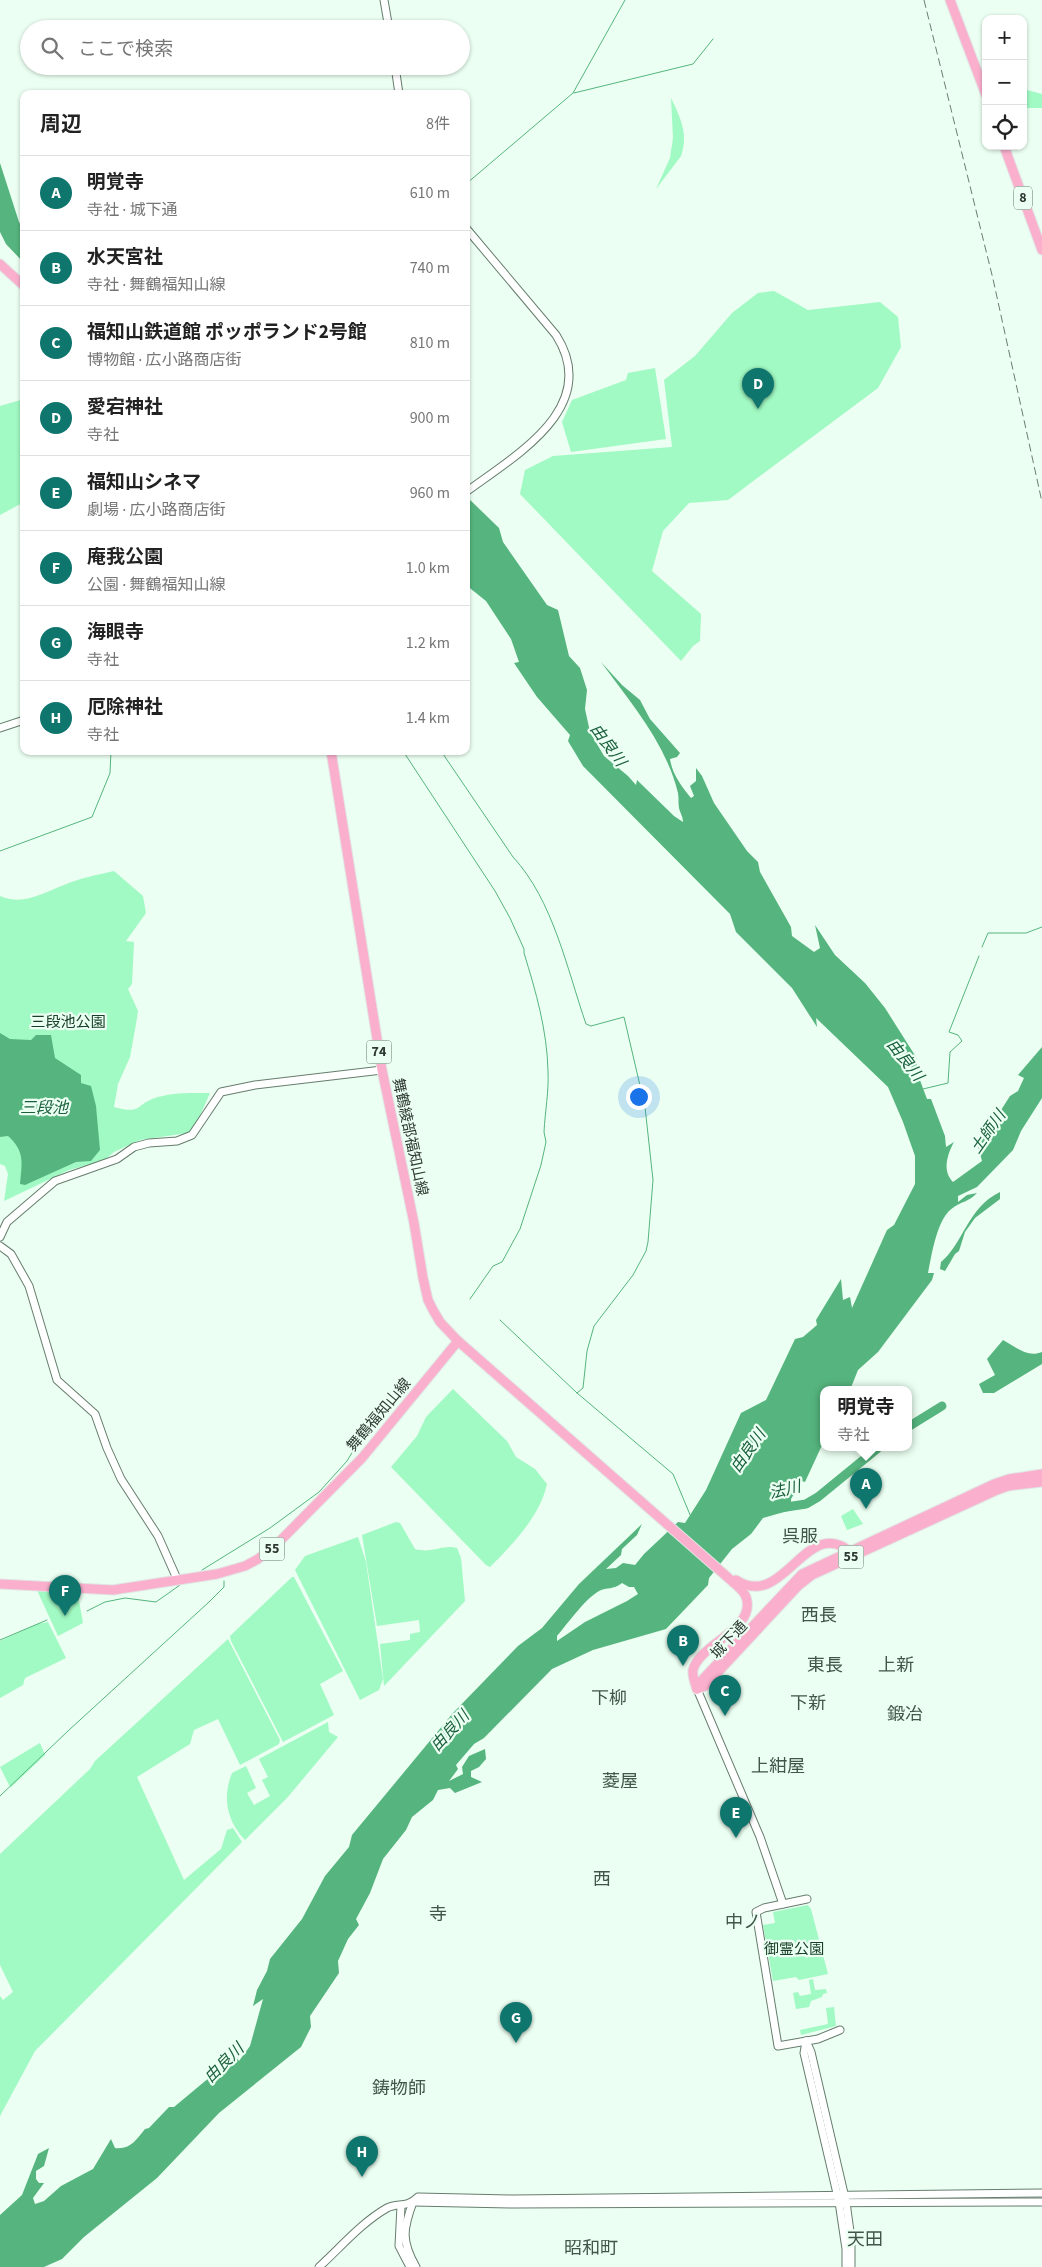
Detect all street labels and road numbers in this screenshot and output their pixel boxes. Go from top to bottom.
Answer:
road number: 8 [1014,187,1032,210]
road number: 74 [366,1040,392,1064]
street label: 舞鶴綾部福知山線 [387,1076,433,1198]
street label: 舞鶴福知山線 [342,1374,416,1456]
road number: 55 [260,1538,284,1560]
road number: 55 [838,1545,864,1568]
street label: 城下通 [706,1616,752,1664]

